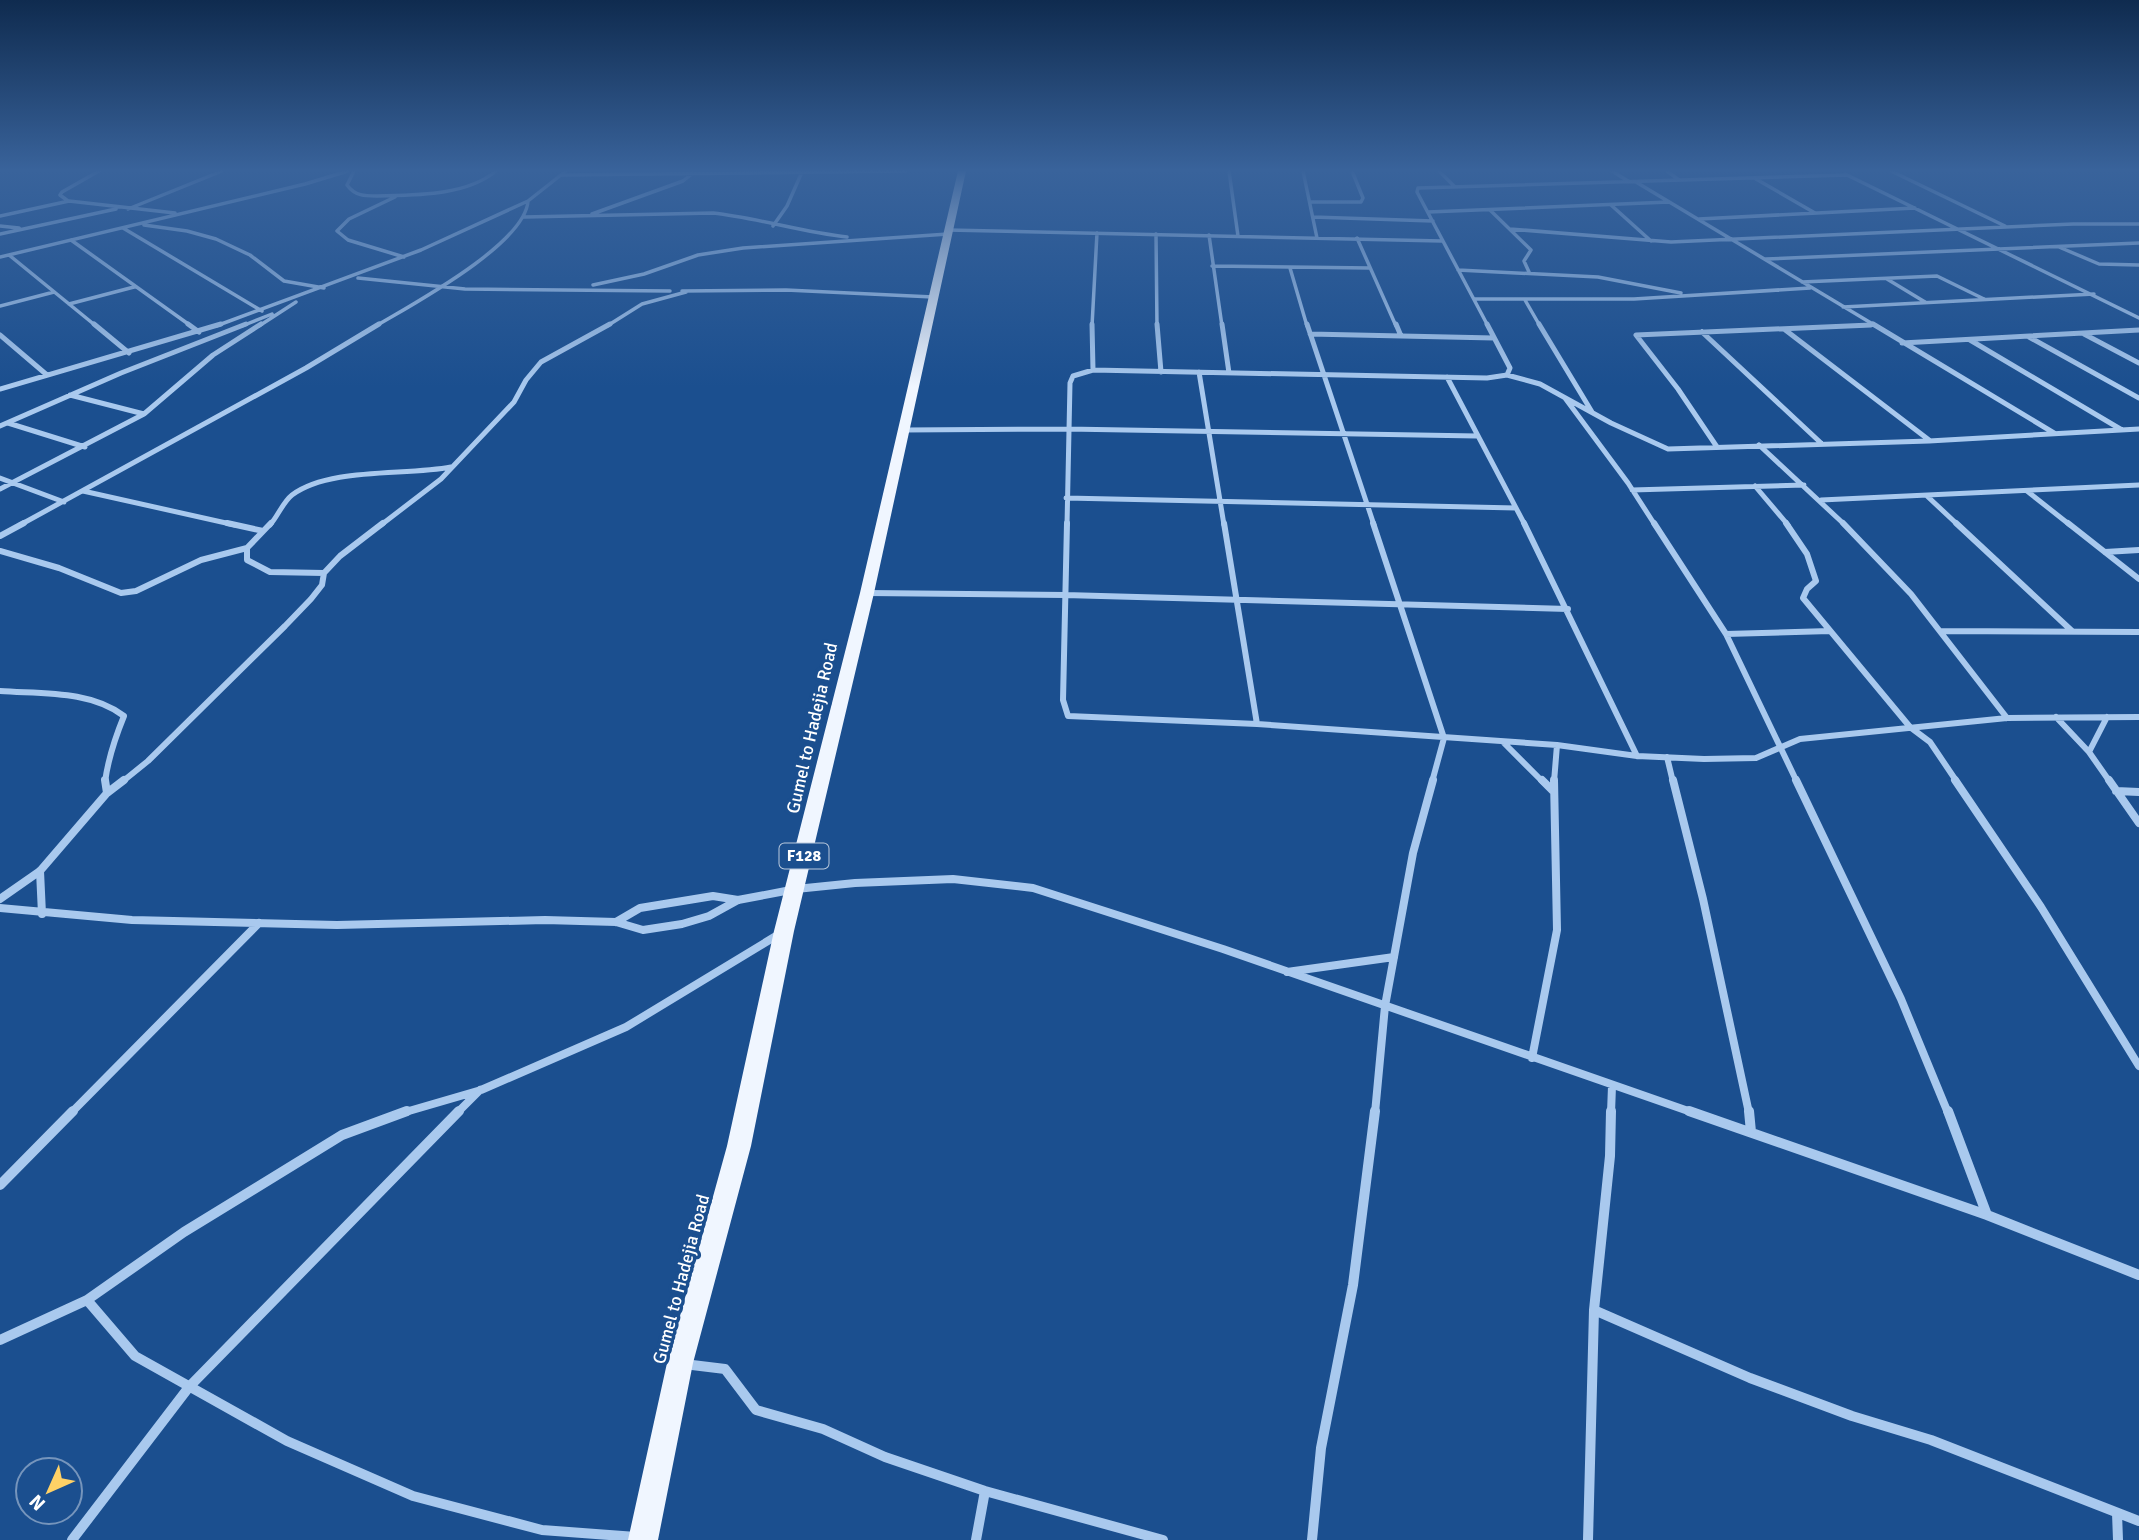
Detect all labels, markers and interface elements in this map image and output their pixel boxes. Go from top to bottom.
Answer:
street label: Gumel to Hadejia Road [782,640,842,816]
road number: F128 [780,844,828,869]
street label: Gumel to Hadejia Road [648,1192,714,1366]
north arrow [14,1456,84,1526]
text: N [25,1489,51,1515]

